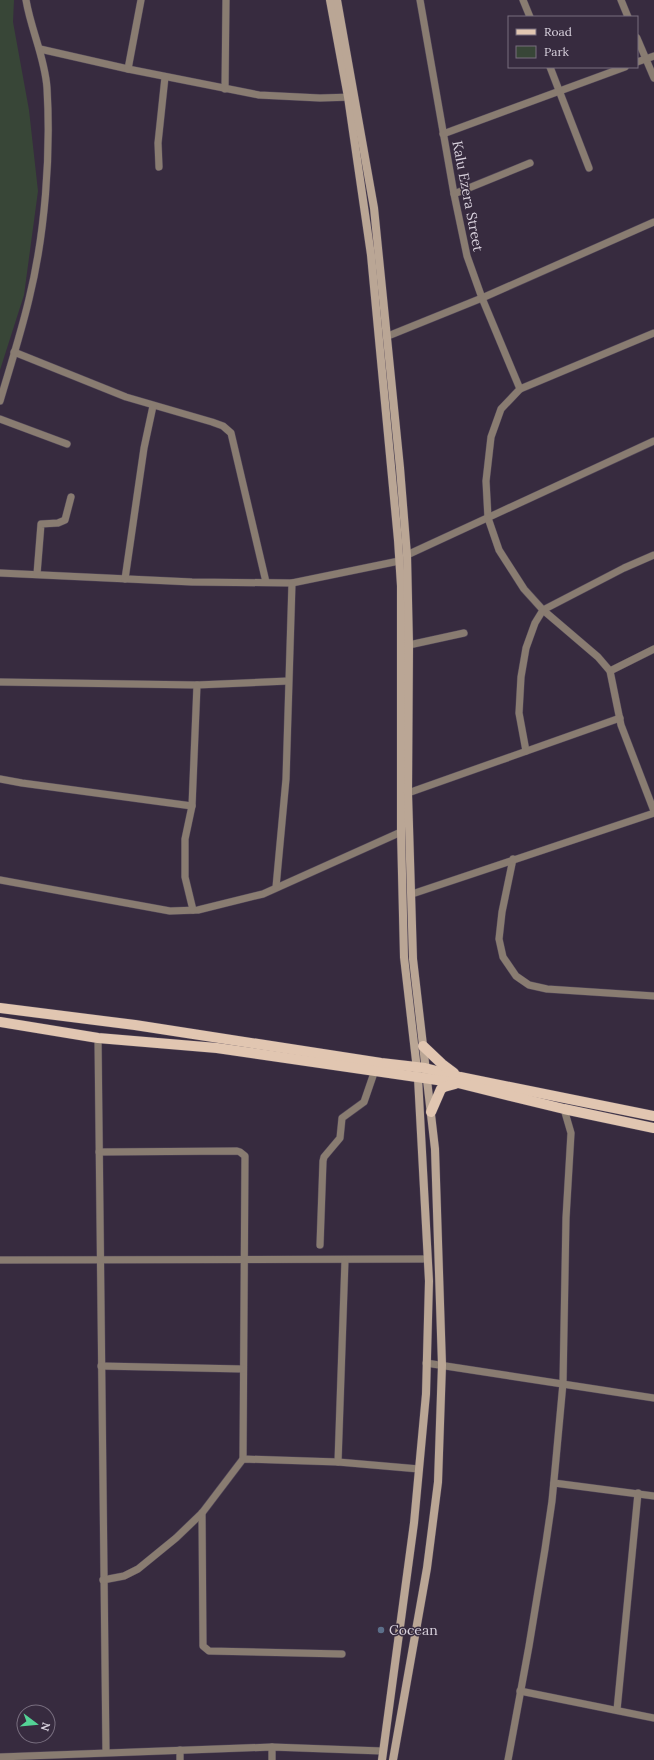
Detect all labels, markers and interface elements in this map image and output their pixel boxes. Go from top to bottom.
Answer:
legend [508,16,638,68]
text: Road [544,24,572,39]
text: Park [544,44,570,59]
street label: Kalu Ezera Street [448,139,488,254]
place label: Cocean [389,1621,438,1639]
marker: Cocean [376,1625,386,1635]
north arrow [16,1704,56,1744]
text: N [38,1721,54,1733]

